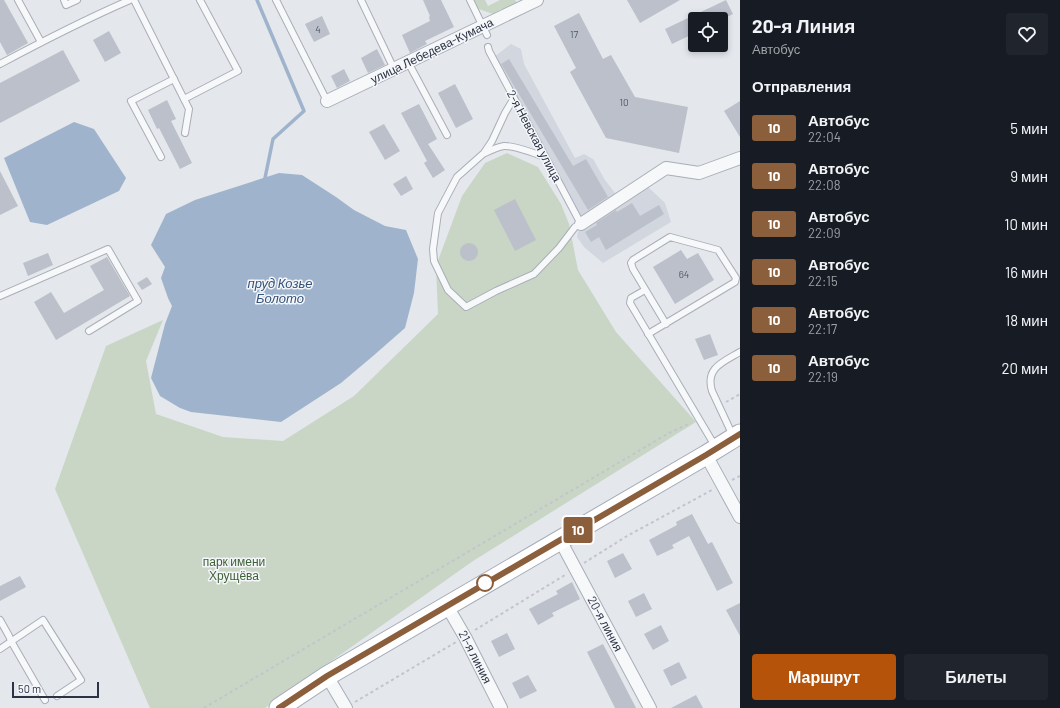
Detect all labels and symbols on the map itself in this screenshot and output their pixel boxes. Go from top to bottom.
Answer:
street label: улица Лебедева-Кумача [368,14,496,87]
house number: 4 [315,23,321,35]
house number: 17 [570,28,578,40]
street label: 2-я Невская улица [504,87,565,184]
house number: 10 [619,96,629,108]
house number: 64 [679,268,689,280]
water label: пруд Козье Болото [247,275,313,306]
line badge: 10 [560,517,596,543]
park label: парк имени Хрущёва [203,554,265,583]
unlabelled marker [476,574,494,592]
street label: 20-я линия [586,594,626,653]
street label: 21-я линия [457,628,495,685]
scale bar [12,680,99,699]

